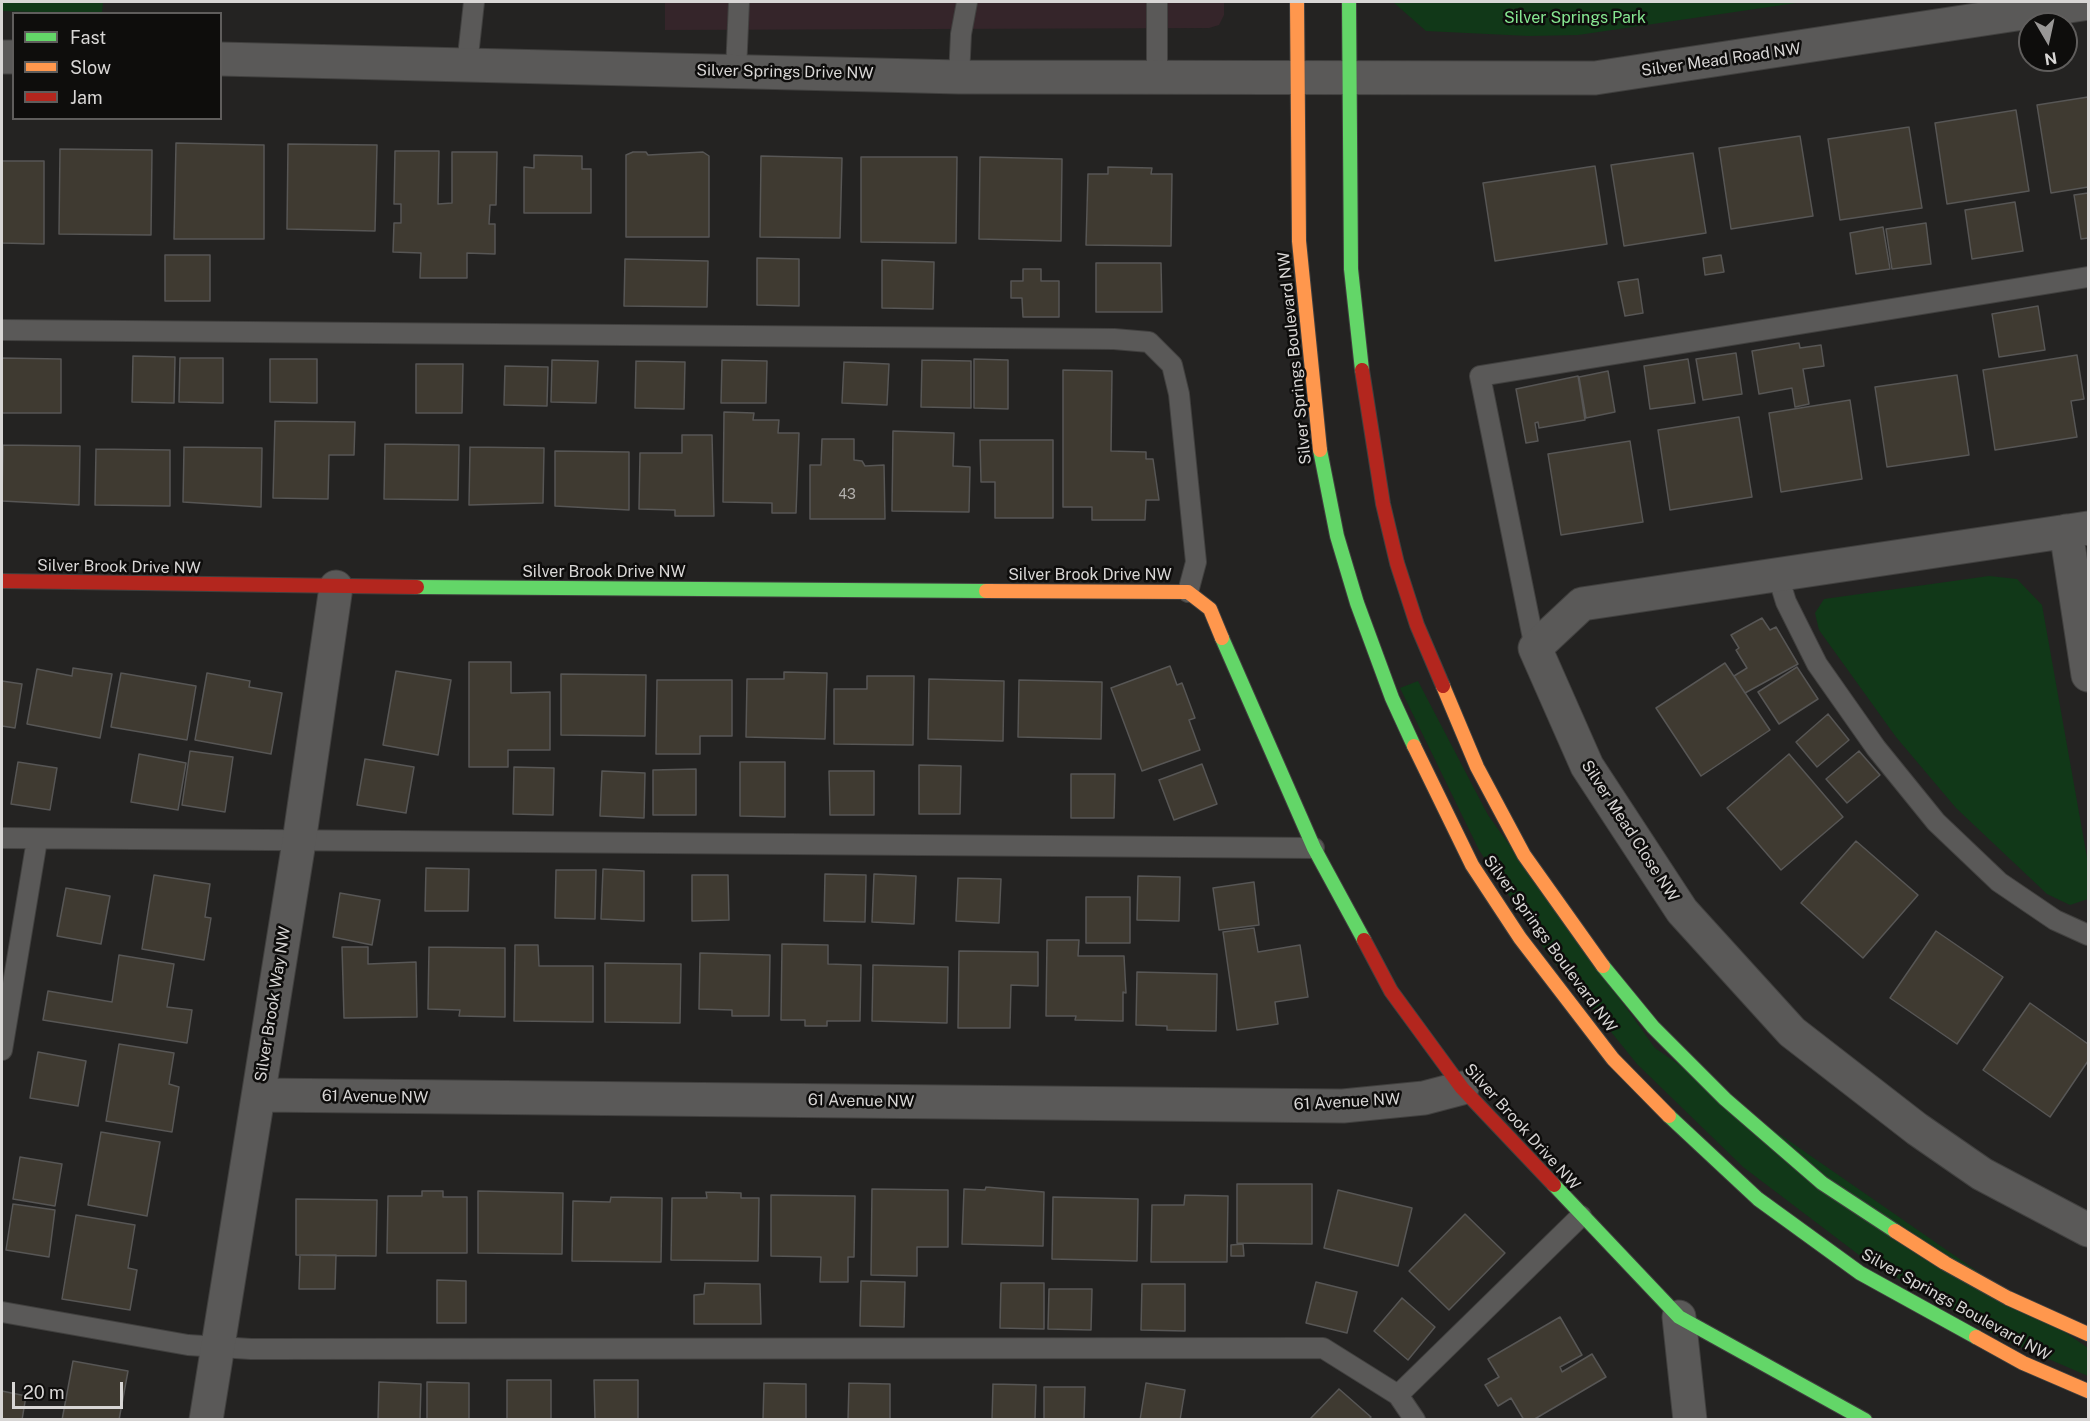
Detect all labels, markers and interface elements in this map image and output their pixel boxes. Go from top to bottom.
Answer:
park label: Silver Springs Park [1504,8,1646,28]
legend [12,12,222,120]
north arrow [2018,12,2078,72]
text: Fast [70,27,106,48]
street label: Silver Mead Road NW [1640,39,1802,81]
text: N [2043,48,2058,69]
text: Slow [70,57,111,78]
street label: Silver Springs Drive NW [696,61,874,83]
text: Jam [70,87,103,108]
street label: Silver Springs Boulevard NW [1274,251,1316,465]
house number: 43 [838,487,856,503]
street label: Silver Brook Drive NW [37,556,201,578]
street label: Silver Brook Drive NW [522,562,686,582]
street label: Silver Brook Drive NW [1008,565,1172,585]
street label: Silver Mead Close NW [1577,757,1683,905]
street label: Silver Springs Boulevard NW [1479,852,1621,1036]
street label: Silver Brook Way NW [251,925,295,1083]
street label: Silver Brook Drive NW [1460,1060,1584,1194]
street label: 61 Avenue NW [322,1086,428,1108]
street label: 61 Avenue NW [808,1090,914,1112]
street label: 61 Avenue NW [1293,1090,1401,1114]
street label: Silver Springs Boulevard NW [1858,1245,2054,1365]
scale bar [15,1370,126,1408]
text: 20 m [23,1382,65,1403]

